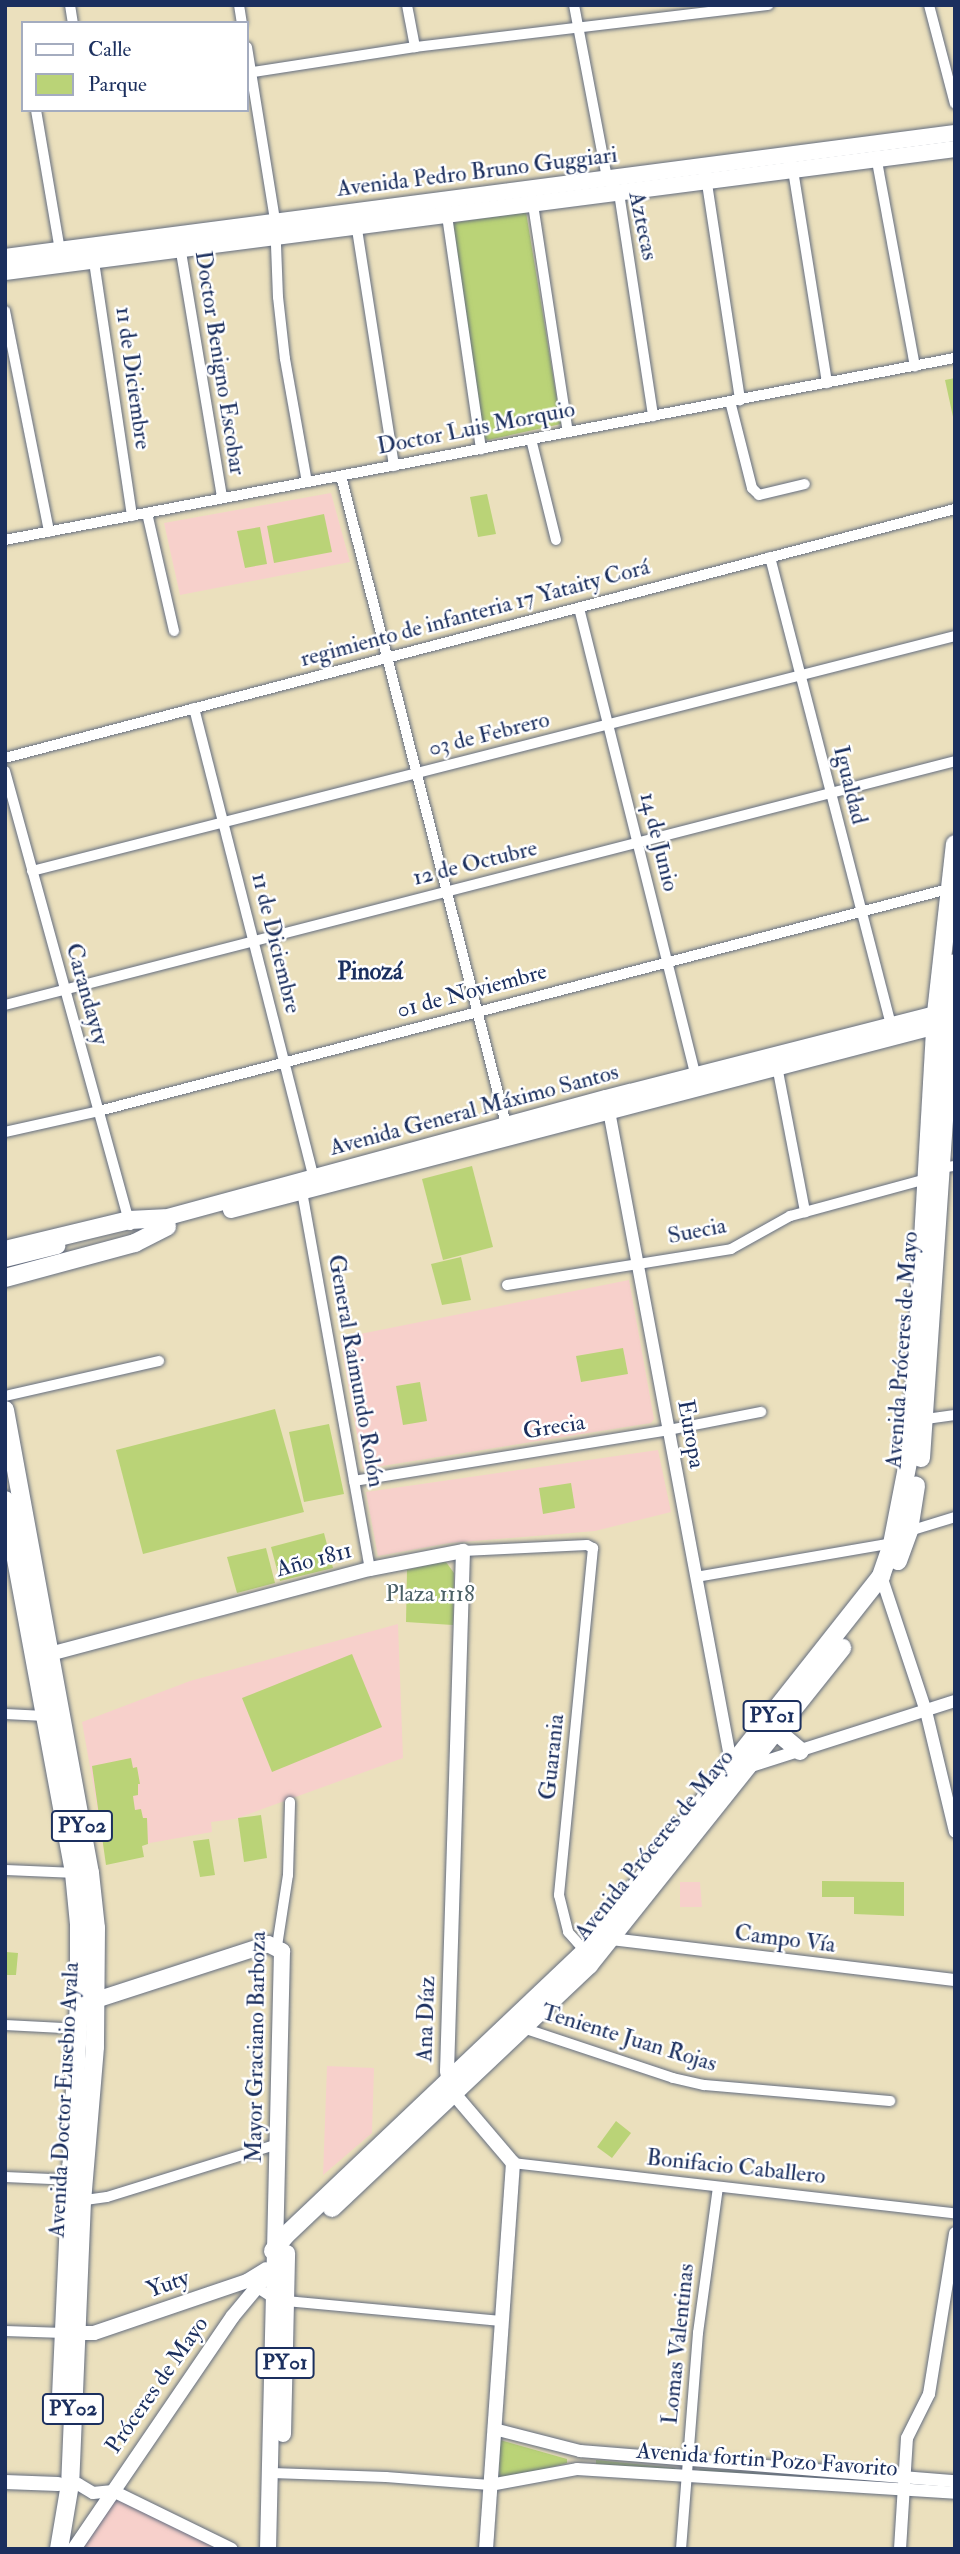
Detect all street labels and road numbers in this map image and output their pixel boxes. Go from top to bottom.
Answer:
street label: Avenida Pedro Bruno Guggiari [335,141,619,203]
street label: Aztecas [622,189,664,263]
street label: Doctor Benigno Escobar [189,249,251,477]
street label: 11 de Diciembre [109,305,157,451]
street label: Doctor Luis Morquio [375,395,577,461]
street label: regimiento de infanteria 17 Yataity Corá [297,553,653,673]
street label: 03 de Febrero [426,706,552,762]
street label: Igualdad [827,743,873,827]
street label: 14 de Junio [633,790,685,894]
street label: 12 de Octubre [410,834,540,892]
street label: 11 de Diciembre [245,870,307,1016]
street label: Carandayty [59,940,115,1048]
street label: 01 de Noviembre [394,958,550,1024]
street label: Avenida General Máximo Santos [327,1058,621,1162]
street label: Suecia [665,1212,729,1250]
street label: Avenida Próceres de Mayo [880,1231,924,1469]
street label: General Raimundo Rolón [322,1253,390,1489]
street label: Europa [671,1398,711,1470]
street label: Grecia [521,1408,587,1446]
street label: Año 1811 [273,1537,355,1583]
road number: PY01 [742,1698,802,1734]
street label: Guarania [534,1713,570,1801]
street label: Avenida Próceres de Mayo [569,1744,739,1946]
road number: PY02 [50,1808,114,1843]
street label: Campo Vía [733,1919,837,1959]
street label: Mayor Graciano Barboza [240,1931,272,2163]
street label: Avenida Doctor Eusebio Ayala [43,1962,85,2238]
street label: Ana Díaz [411,1975,441,2063]
street label: Teniente Juan Rojas [538,1998,720,2078]
street label: Bonifacio Caballero [645,2144,827,2190]
street label: Lomas Valentinas [656,2262,700,2426]
street label: Yuty [143,2264,193,2304]
street label: Próceres de Mayo [100,2311,214,2459]
road number: PY01 [255,2346,315,2380]
road number: PY02 [42,2392,104,2426]
street label: Avenida fortin Pozo Favorito [635,2437,899,2483]

